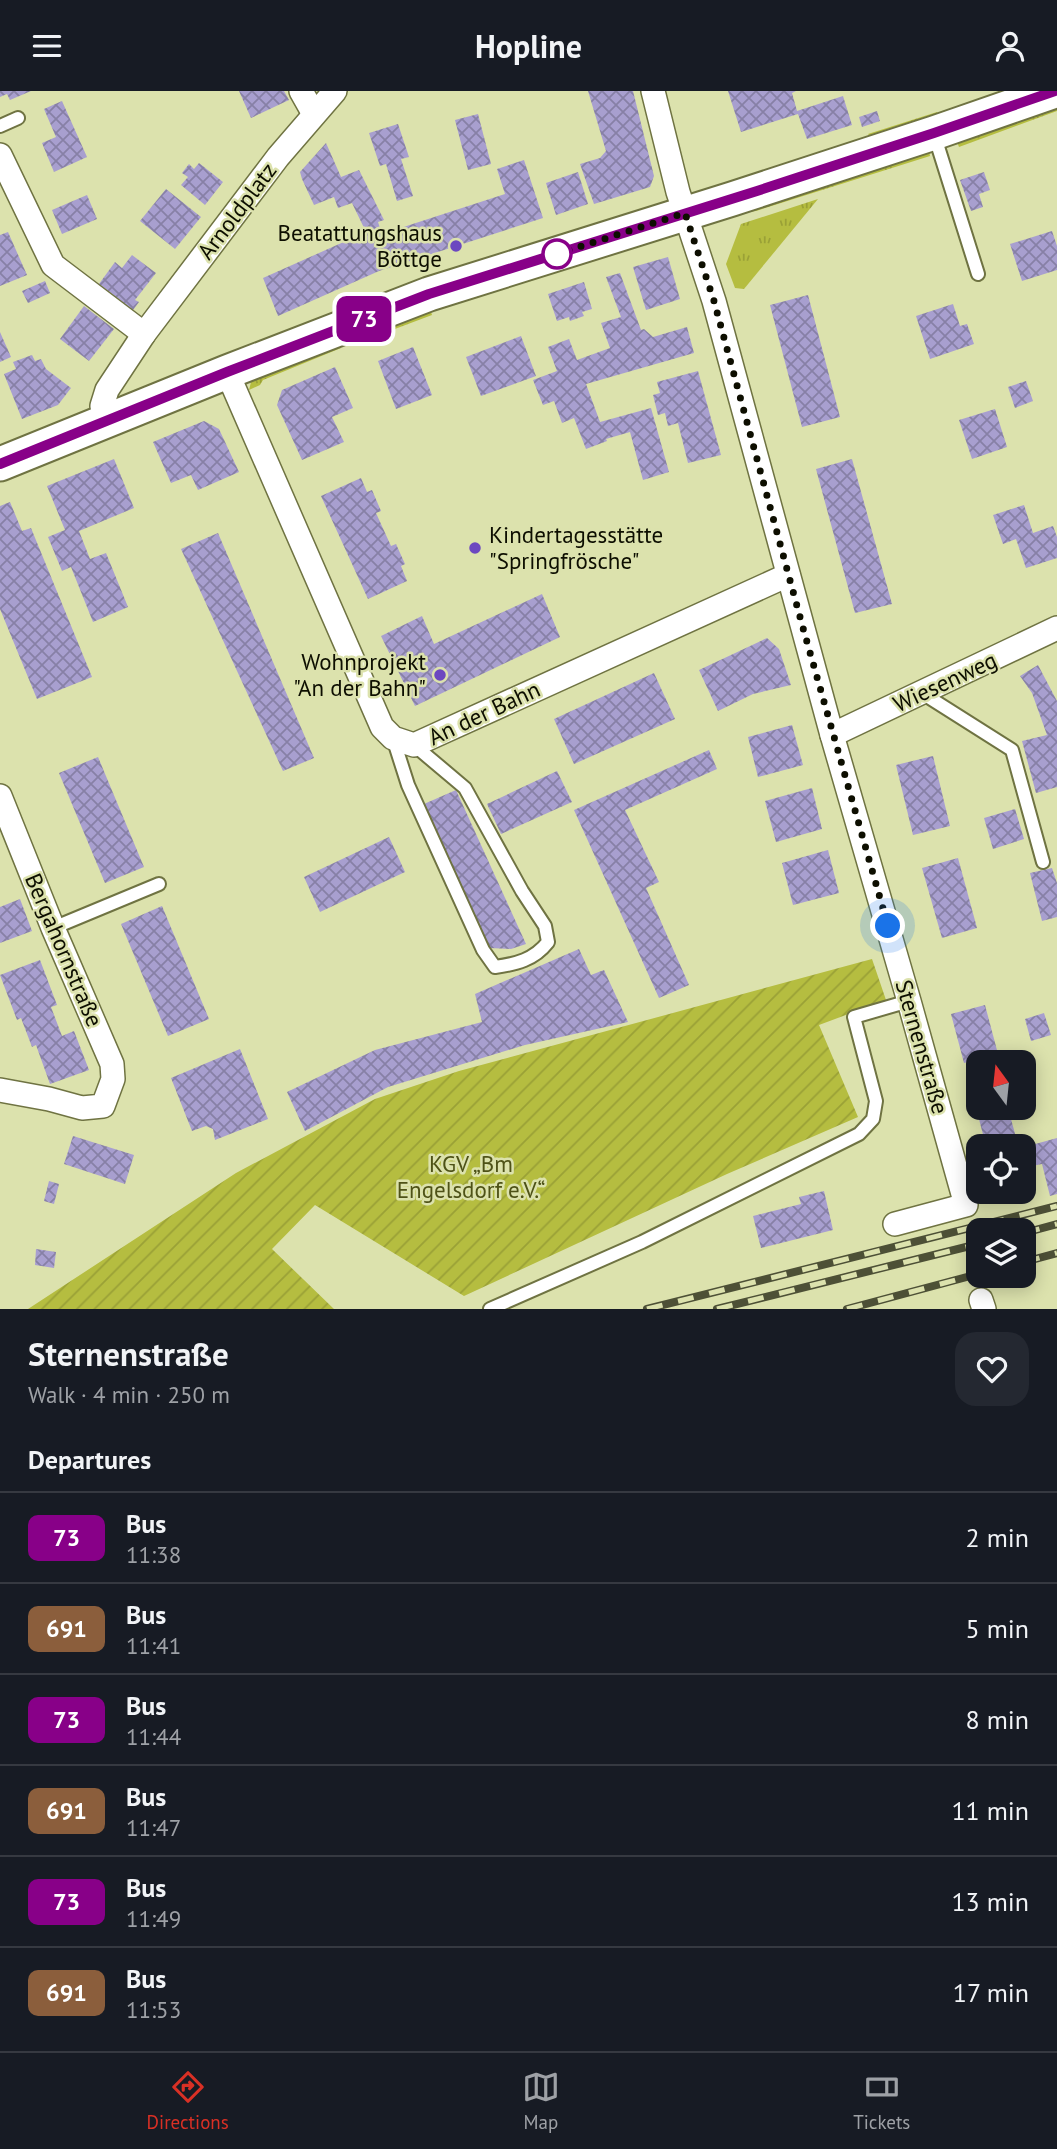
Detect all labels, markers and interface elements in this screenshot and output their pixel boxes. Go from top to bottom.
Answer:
text: Hopline [475,25,582,67]
icon: menu [28,27,66,65]
icon: person [991,27,1029,65]
street label: Arnoldplatz [191,156,282,265]
place label: Beatattungshaus Böttge [278,218,442,273]
marker: Beatattungshaus Böttge [448,238,464,254]
unlabelled marker [542,239,572,269]
line badge: 73 [332,296,396,342]
text: 73 [350,303,378,334]
place label: Kindertagesstätte "Springfrösche" [489,520,663,575]
marker: Kindertagesstätte "Springfrösche" [467,540,483,556]
street label: Wiesenweg [888,645,1001,718]
place label: Wohnprojekt "An der Bahn" [293,647,426,702]
marker: Wohnprojekt "An der Bahn" [432,667,448,683]
street label: An der Bahn [423,674,544,751]
street label: Bergahornstraße [19,869,110,1031]
your location [870,908,905,943]
street label: Sternenstraße [890,976,955,1117]
north arrow [966,1050,1036,1120]
map controls [966,1050,1036,1288]
button: locate [966,1134,1036,1204]
park label: KGV „Bm Engelsdorf e.V.“ [397,1149,545,1204]
button: layers [966,1218,1036,1288]
text: Sternenstraße [28,1332,229,1375]
button: heart [955,1332,1029,1406]
text: Walk · 4 min · 250 m [28,1380,230,1409]
text: Departures [28,1443,151,1476]
text: Bus [126,1507,166,1540]
text: 2 min [966,1521,1029,1554]
text: 73 [53,1522,80,1553]
text: 11:38 [126,1540,181,1569]
text: Bus [126,1598,166,1631]
text: 5 min [966,1612,1029,1645]
text: 691 [46,1613,87,1644]
text: 11:41 [126,1631,181,1660]
text: Bus [126,1689,166,1722]
text: 8 min [966,1703,1029,1736]
text: 73 [53,1704,80,1735]
text: 11:44 [126,1722,181,1751]
text: Bus [126,1780,166,1813]
text: 11 min [951,1794,1029,1827]
text: 691 [46,1795,87,1826]
text: 11:47 [126,1813,181,1842]
text: Bus [126,1871,166,1904]
text: 13 min [951,1885,1029,1918]
text: 73 [53,1886,80,1917]
text: 11:49 [126,1904,181,1933]
text: Bus [126,1962,166,1995]
text: 17 min [953,1976,1029,2009]
text: 691 [46,1977,87,2008]
text: 11:53 [126,1995,181,2024]
tab: Directions [147,2068,229,2134]
tab: Map [522,2068,560,2134]
tab: Tickets [853,2068,910,2134]

